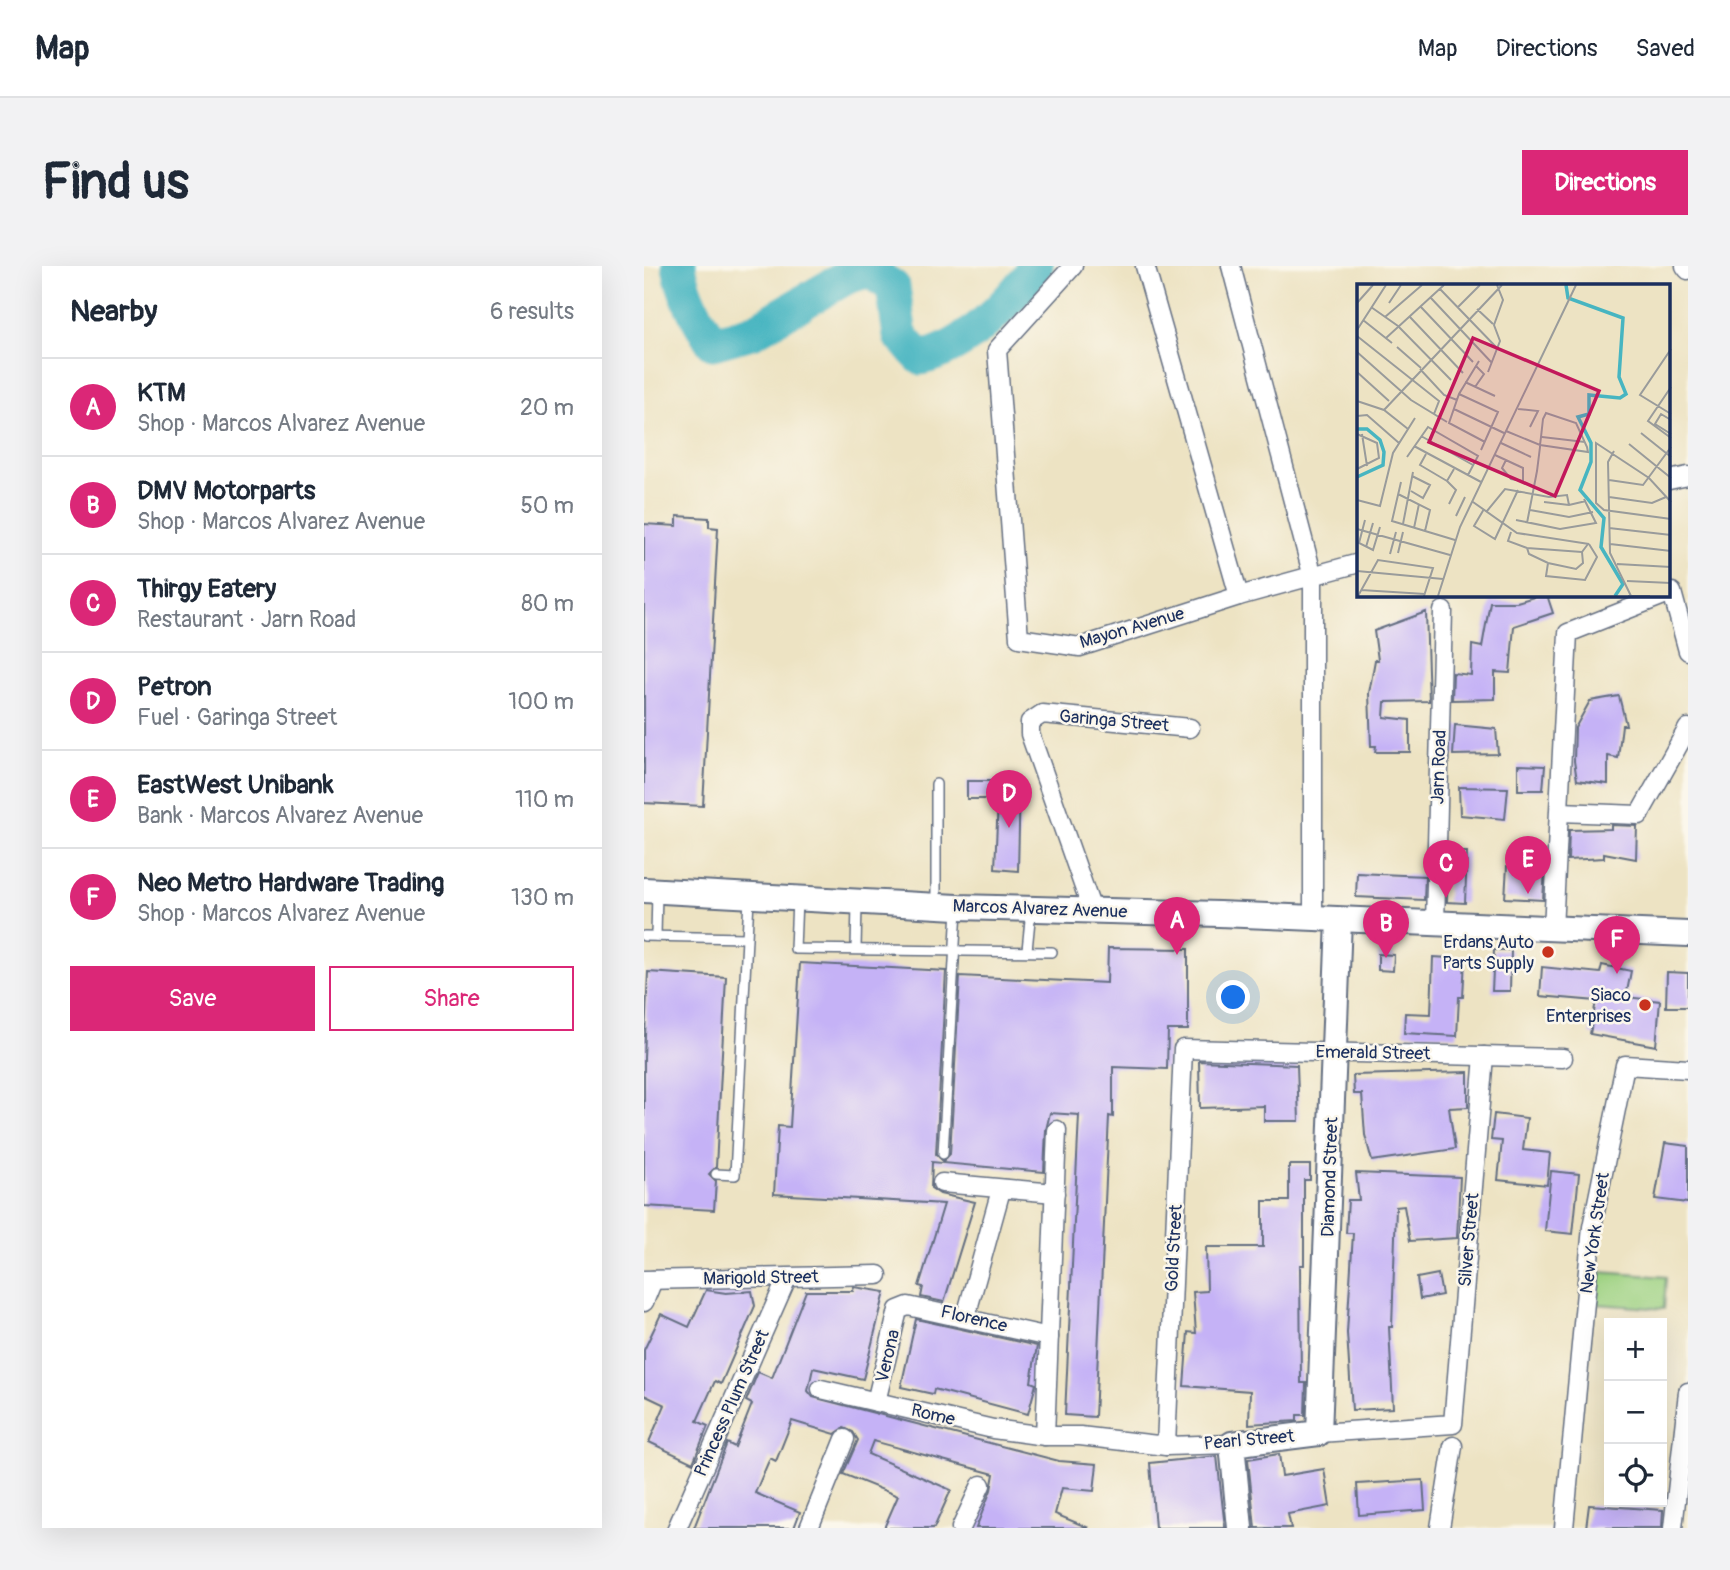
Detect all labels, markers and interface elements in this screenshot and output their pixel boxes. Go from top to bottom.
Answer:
text: Map [35,28,90,69]
text: Map [1418,34,1458,63]
text: Directions [1496,34,1597,63]
text: Saved [1635,34,1695,63]
button: Directions [1522,150,1688,215]
text: Find us [42,152,189,213]
inset map [1357,284,1670,597]
text: Nearby [70,293,157,330]
text: 6 results [490,297,574,326]
text: KTM [137,377,186,409]
text: A [86,393,100,422]
text: 20 m [520,393,574,422]
text: Shop · Marcos Alvarez Avenue [137,409,425,438]
text: DMV Motorparts [137,475,315,507]
text: B [86,491,100,520]
text: 50 m [520,491,574,520]
text: Shop · Marcos Alvarez Avenue [137,507,425,536]
text: Thirgy Eatery [137,573,276,605]
text: C [86,589,100,618]
text: 80 m [521,589,574,618]
street label: Mayon Avenue [1077,602,1187,654]
text: Restaurant · Jarn Road [137,605,356,634]
text: Petron [137,671,212,703]
text: D [86,687,100,716]
text: 100 m [508,687,574,716]
text: Fuel · Garinga Street [137,703,337,732]
street label: Garinga Street [1058,705,1171,737]
street label: Jarn Road [1426,729,1452,805]
text: EastWest Unibank [137,769,334,801]
pin: D [986,770,1032,828]
text: E [87,785,99,814]
text: 110 m [515,785,574,814]
text: Bank · Marcos Alvarez Avenue [137,801,423,830]
pin: E [1505,836,1551,894]
pin: C [1423,840,1469,898]
text: Neo Metro Hardware Trading [137,867,444,899]
text: F [86,883,100,912]
text: 130 m [511,883,574,912]
street label: Marcos Alvarez Avenue [952,894,1128,924]
pin: A [1154,897,1200,955]
text: Shop · Marcos Alvarez Avenue [137,899,425,928]
pin: B [1363,900,1409,958]
pin: F [1594,916,1640,974]
place label: Erdans Auto Parts Supply [1442,931,1534,975]
marker: Erdans Auto Parts Supply [1540,944,1556,960]
button: Save [70,966,315,1031]
button: Share [329,966,574,1031]
your location [1216,980,1250,1014]
place label: Siaco Enterprises [1546,984,1631,1028]
marker: Siaco Enterprises [1637,997,1653,1013]
street label: Emerald Street [1315,1040,1431,1066]
street label: Diamond Street [1316,1116,1344,1237]
street label: New York Street [1575,1170,1615,1295]
street label: Silver Street [1453,1191,1485,1288]
street label: Gold Street [1160,1203,1188,1292]
street label: Marigold Street [703,1265,820,1291]
street label: Florence [938,1300,1010,1338]
map controls [1604,1318,1667,1507]
button: + [1604,1318,1667,1381]
street label: Princess Plum Street [689,1325,775,1480]
street label: Verona [871,1327,905,1385]
button: − [1604,1381,1667,1444]
street label: Rome [909,1399,957,1431]
street label: Pearl Street [1203,1425,1296,1455]
button: locate [1604,1444,1667,1507]

